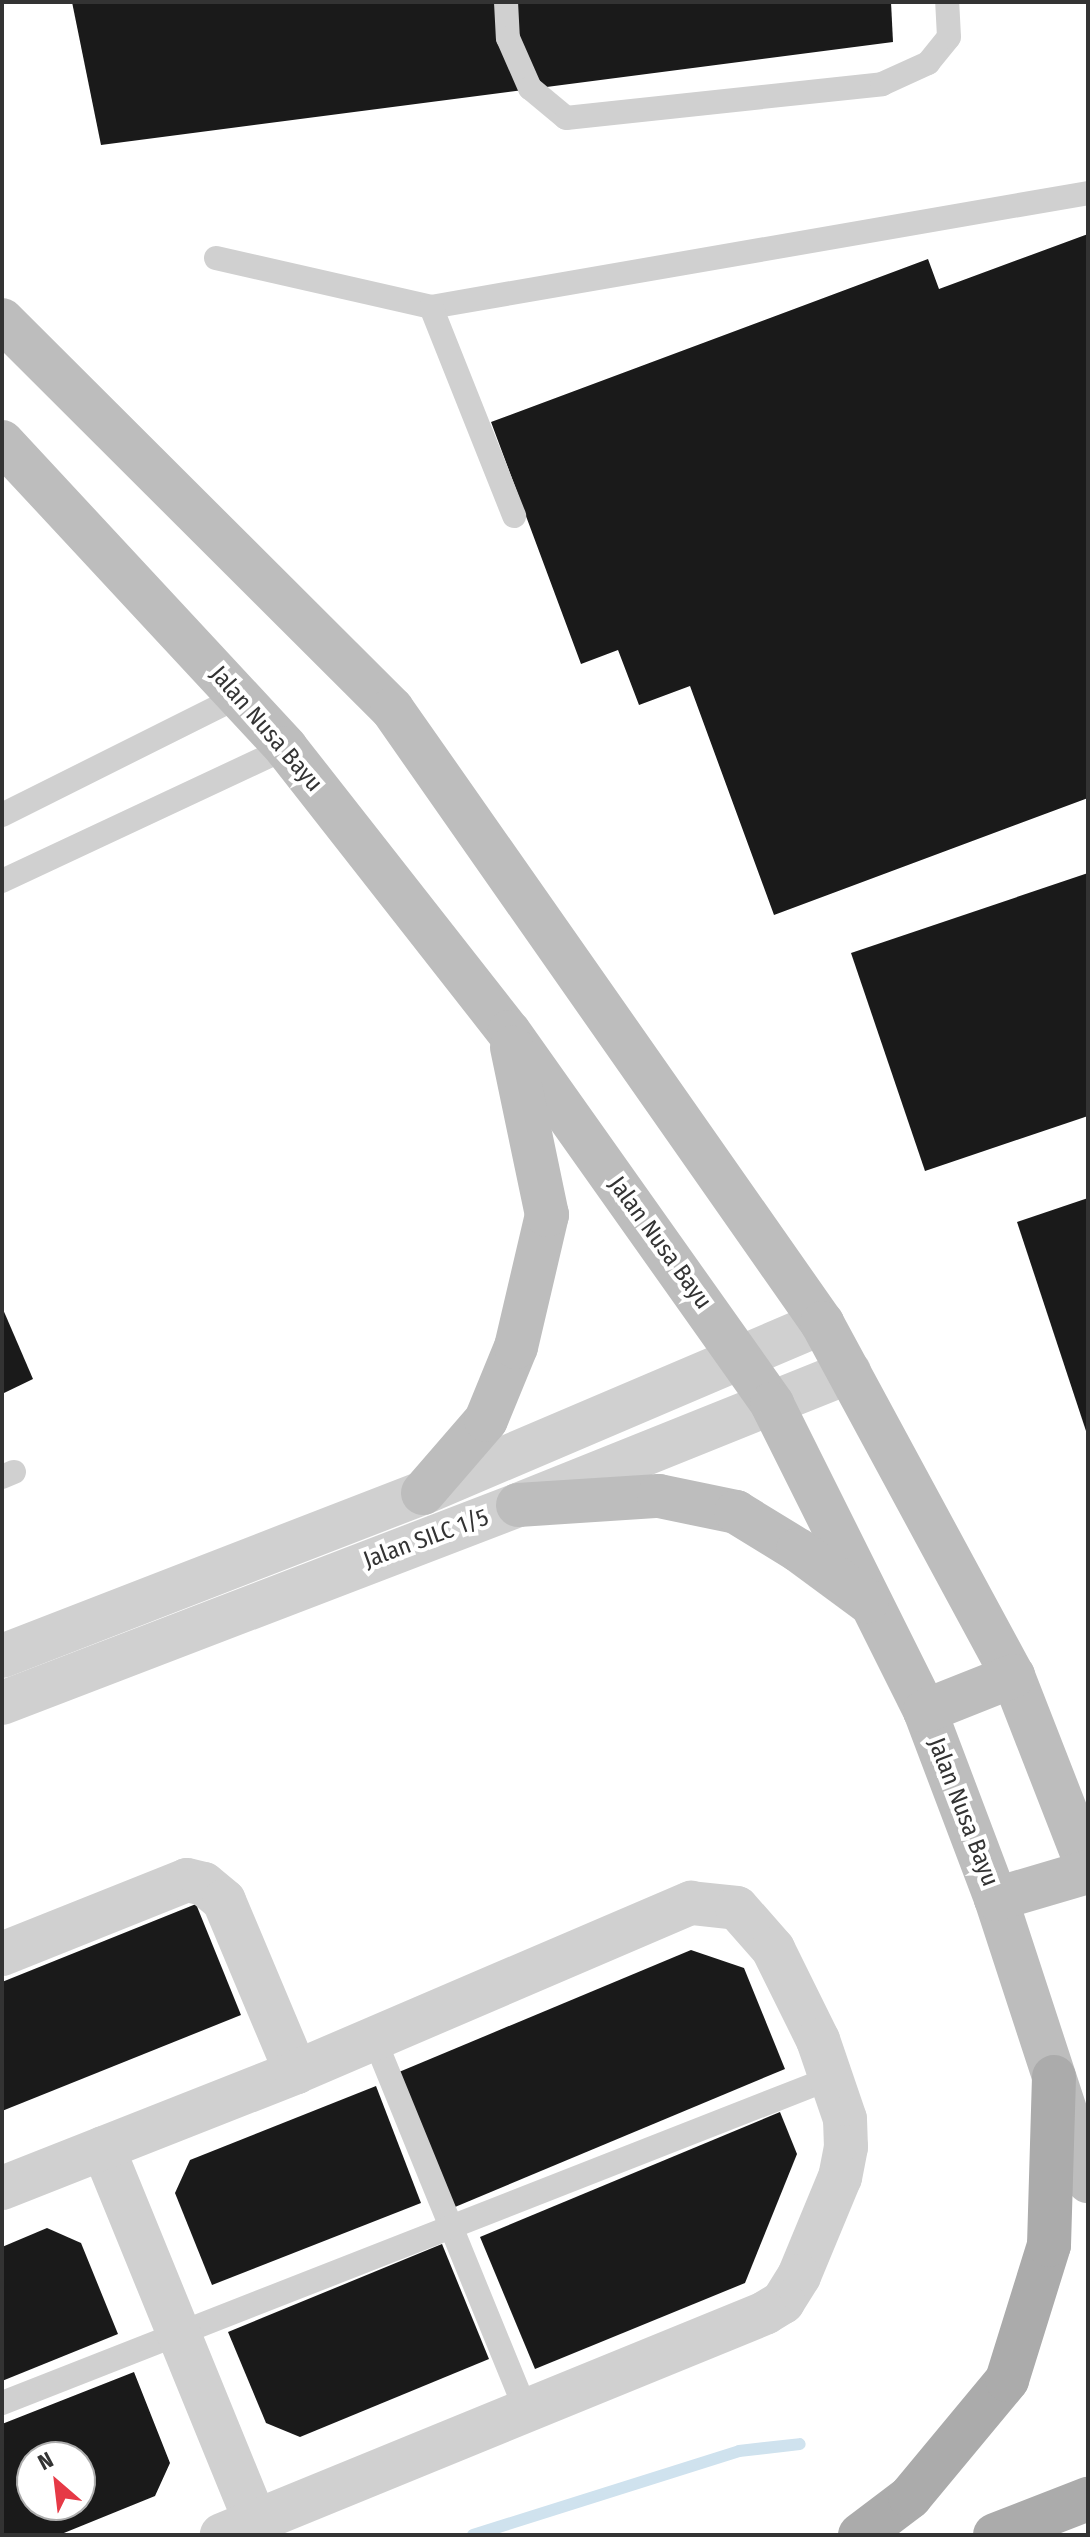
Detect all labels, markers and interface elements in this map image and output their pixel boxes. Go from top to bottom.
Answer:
street label: Jalan Nusa Bayu [204,660,328,798]
street label: Jalan Nusa Bayu [602,1171,718,1315]
street label: Jalan SILC 1/5 [360,1503,492,1575]
street label: Jalan Nusa Bayu [921,1734,1005,1890]
north arrow [16,2441,96,2521]
text: N [33,2446,58,2476]

